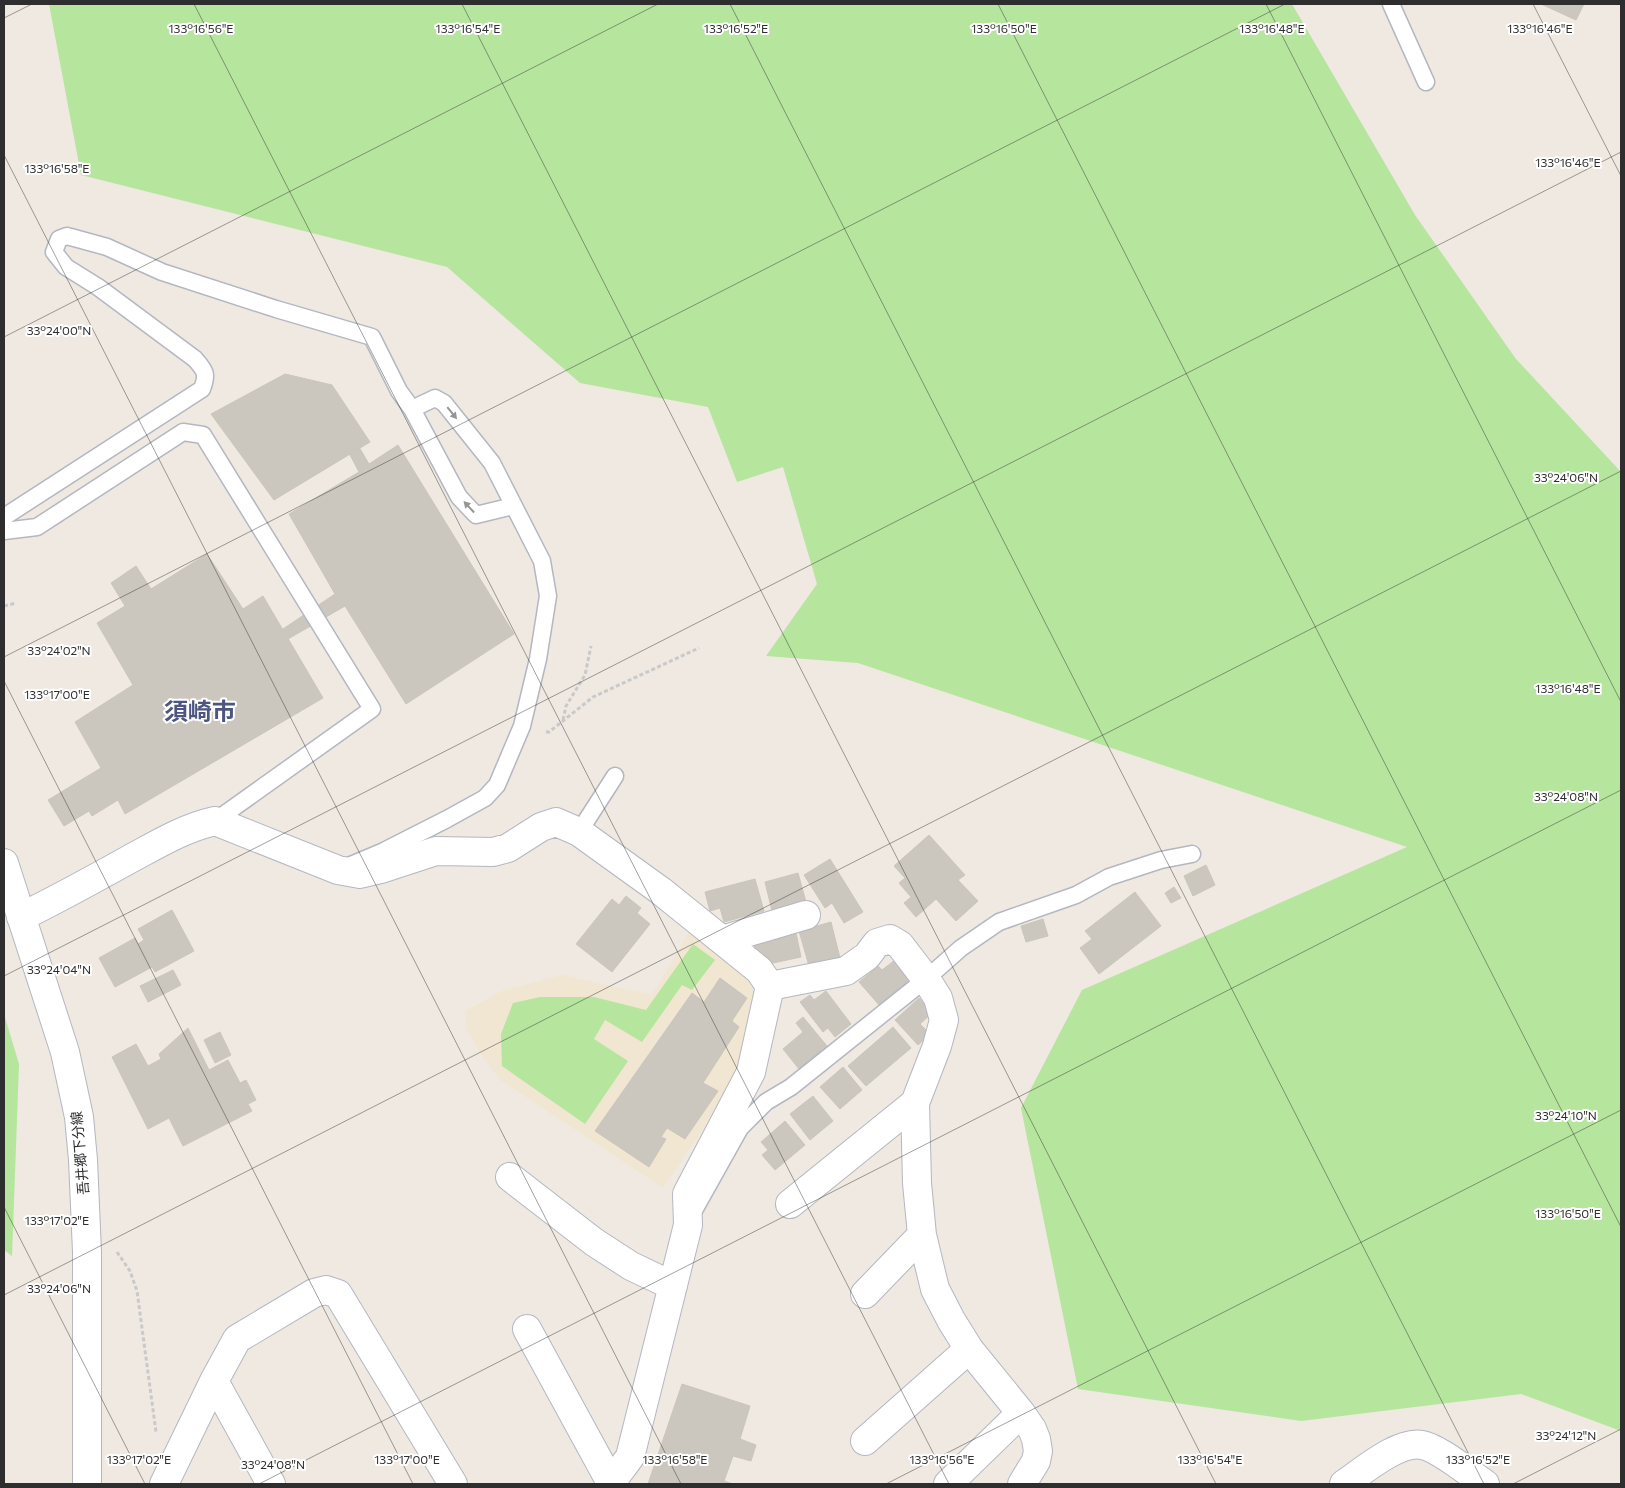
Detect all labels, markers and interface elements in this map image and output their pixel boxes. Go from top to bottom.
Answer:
text: 133°16'56"E [168,21,234,35]
text: 133°16'54"E [436,21,500,35]
text: 133°16'52"E [704,21,768,35]
text: 133°16'50"E [971,21,1037,35]
text: 133°16'48"E [1239,21,1305,35]
text: 133°16'46"E [1507,21,1573,35]
text: 133°16'46"E [1535,155,1601,169]
text: 133°16'58"E [24,161,90,175]
text: 33°24'00"N [27,323,91,337]
one-way arrow [446,406,457,419]
text: 33°24'06"N [1534,470,1598,484]
one-way arrow [463,502,475,514]
text: 33°24'02"N [27,643,91,657]
text: 133°16'48"E [1535,681,1601,695]
text: 133°17'00"E [24,687,90,701]
district label: 須崎市 [164,696,236,725]
text: 33°24'08"N [1534,789,1598,803]
text: 33°24'04"N [27,962,91,976]
text: 33°24'10"N [1535,1108,1597,1122]
street label: 吾井郷下分線 [67,1110,92,1196]
text: 133°16'50"E [1535,1206,1601,1220]
text: 133°17'02"E [25,1213,89,1227]
text: 33°24'06"N [27,1281,91,1295]
text: 33°24'12"N [1536,1428,1596,1442]
text: 133°17'02"E [107,1452,171,1466]
text: 133°17'00"E [374,1452,440,1466]
text: 133°16'58"E [642,1452,708,1466]
text: 133°16'56"E [909,1452,975,1466]
text: 133°16'54"E [1178,1452,1242,1466]
text: 133°16'52"E [1446,1452,1510,1466]
text: 33°24'08"N [241,1457,305,1471]

